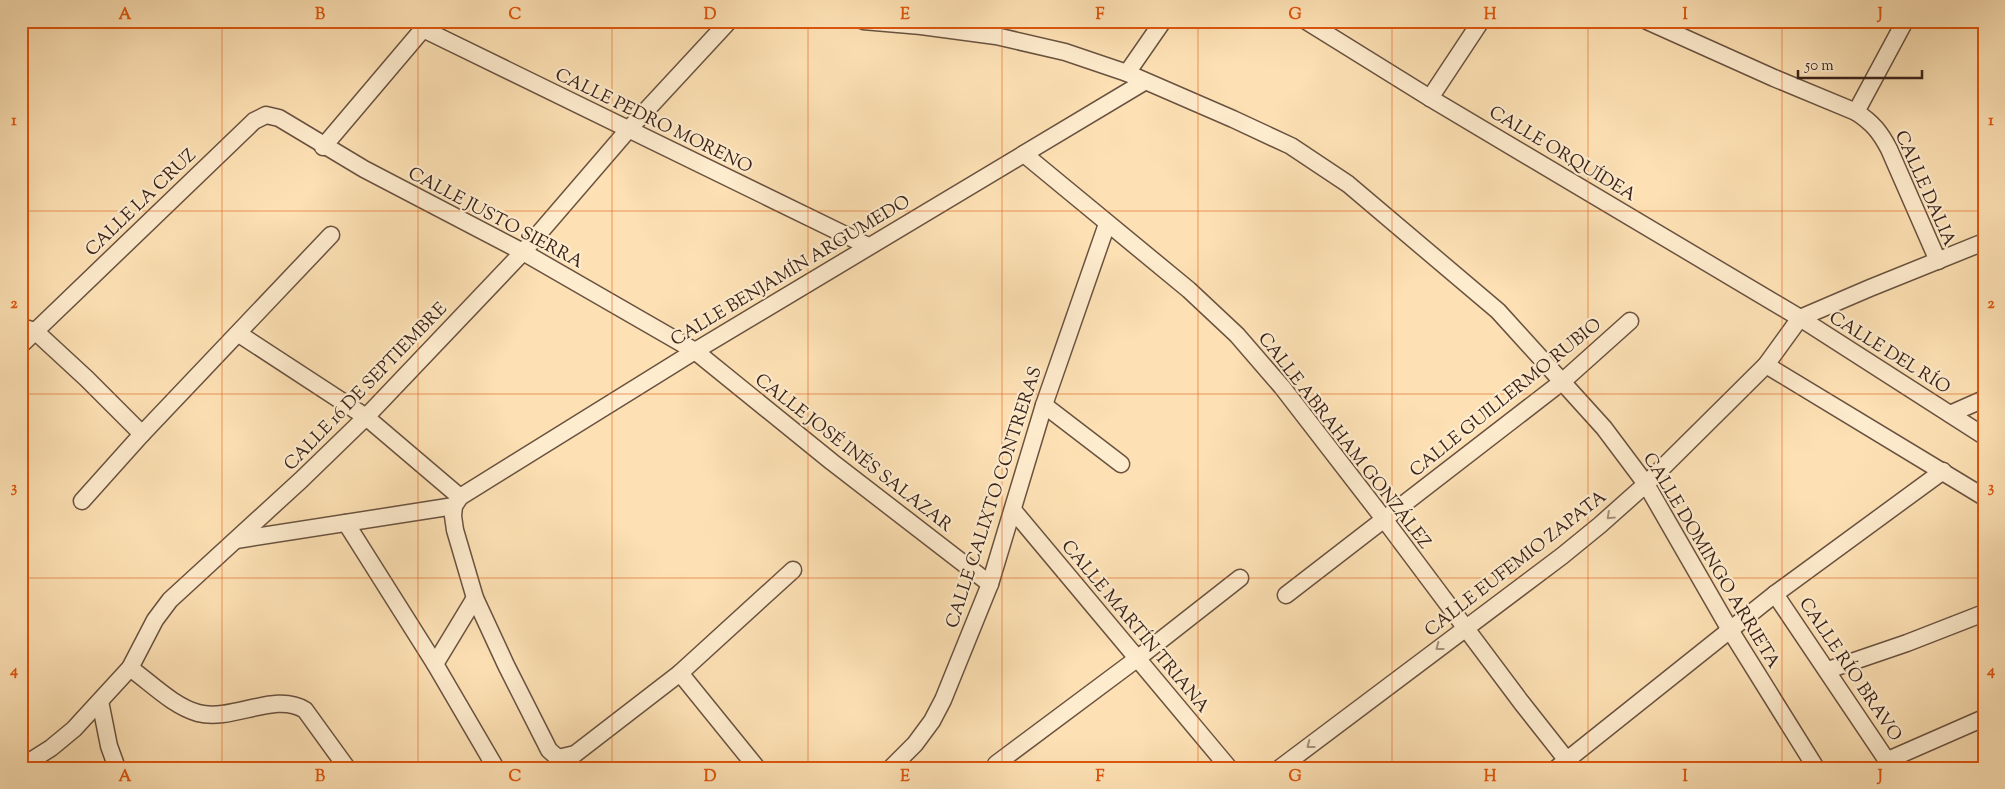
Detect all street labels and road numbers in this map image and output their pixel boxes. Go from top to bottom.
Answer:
street label: CALLE PEDRO MORENO [550,63,756,181]
street label: CALLE ORQUÍDEA [1483,100,1641,209]
street label: CALLE DALIA [1887,127,1961,251]
street label: CALLE LA CRUZ [80,144,203,263]
street label: CALLE JUSTO SIERRA [403,161,588,276]
street label: CALLE BENJAMÍN ARGUMEDO [666,190,916,354]
street label: CALLE 16 DE SEPTIEMBRE [279,297,454,478]
street label: CALLE DEL RÍO [1823,306,1955,401]
street label: CALLE GUILLERMO RUBIO [1405,313,1608,484]
street label: CALLE ABRAHAM GONZÁLEZ [1251,328,1436,555]
street label: CALLE CALIXTO CONTRERAS [940,363,1050,632]
street label: CALLE JOSÉ INÉS SALAZAR [748,368,957,539]
street label: CALLE DOMINGO ARRIETA [1635,448,1785,674]
street label: CALLE EUFEMIO ZAPATA [1420,485,1613,644]
street label: CALLE MARTÍN TRIANA [1054,535,1215,720]
street label: CALLE RÍO BRAVO [1791,593,1907,747]

